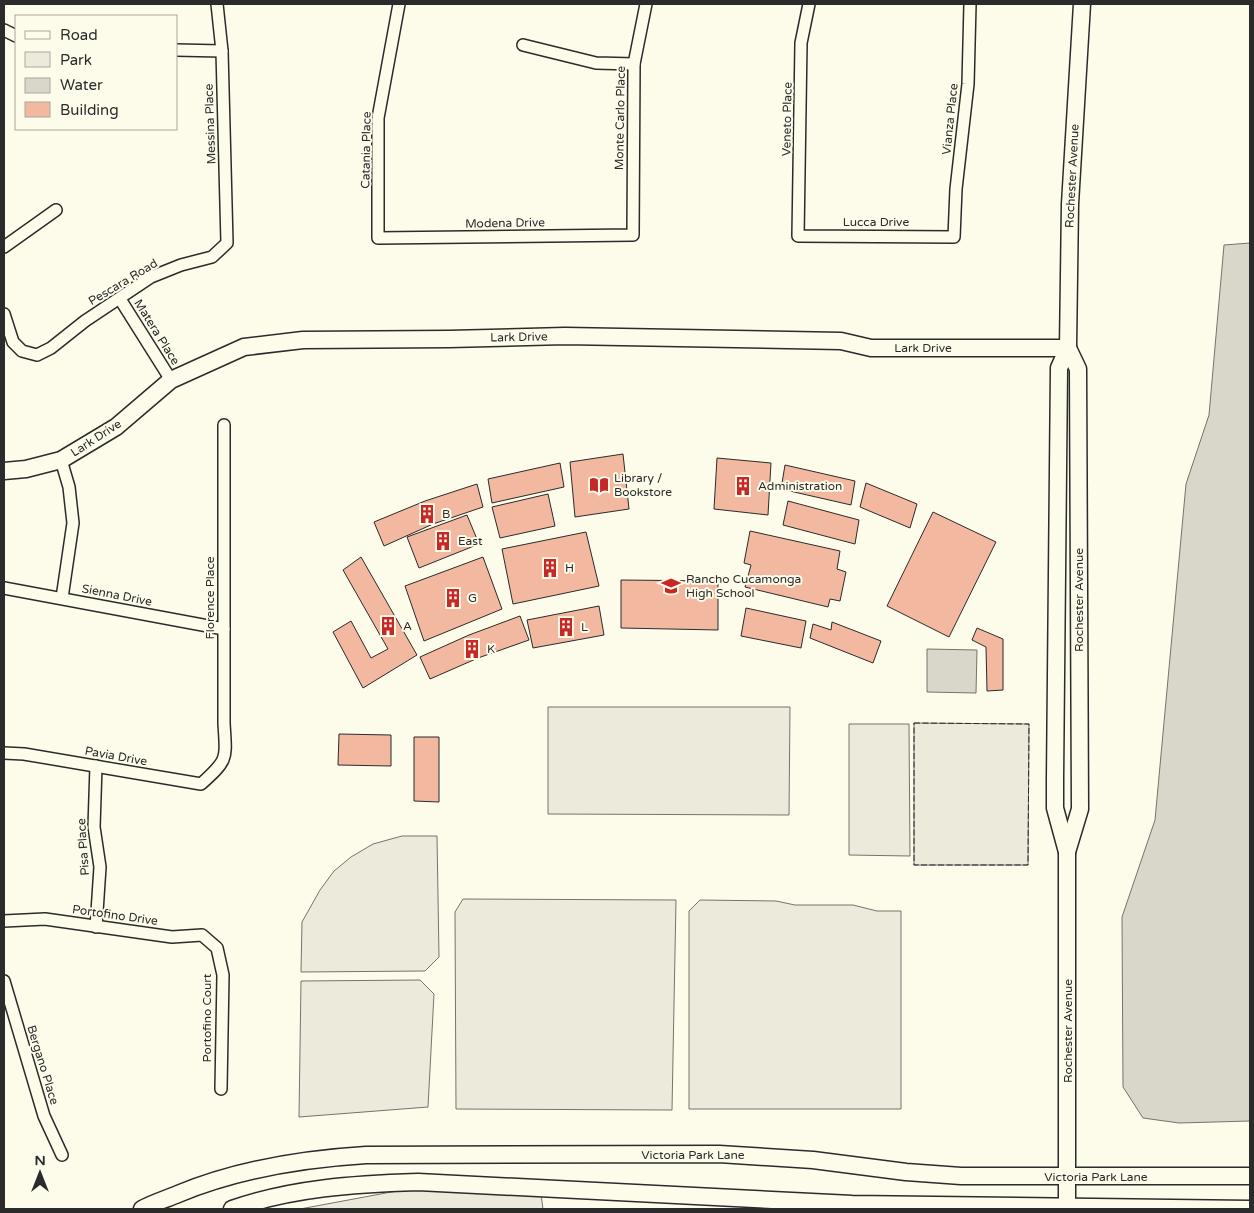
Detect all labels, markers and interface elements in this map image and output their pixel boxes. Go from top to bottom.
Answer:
legend [15,15,178,130]
text: Road [60,26,98,44]
text: Park [60,51,92,69]
street label: Monte Carlo Place [612,66,628,170]
text: Water [60,76,103,94]
street label: Veneto Place [779,82,795,156]
street label: Vianza Place [939,82,961,156]
street label: Messina Place [202,83,218,165]
text: Building [60,101,119,119]
street label: Catania Place [358,111,374,189]
street label: Rochester Avenue [1062,124,1082,228]
street label: Modena Drive [465,215,545,231]
street label: Lucca Drive [843,215,909,229]
street label: Pescara Road [86,256,160,308]
street label: Matera Place [131,297,183,368]
street label: Lark Drive [490,329,548,345]
street label: Lark Drive [894,341,952,355]
street label: Lark Drive [68,416,124,460]
place label: Library / Bookstore [614,471,672,499]
library icon: Library / Bookstore [588,474,610,496]
building icon: Administration [732,475,754,497]
place label: Administration [758,479,842,493]
building icon: B [416,503,438,525]
place label: B [442,507,450,521]
building icon: East [432,530,454,552]
place label: East [458,534,483,548]
street label: Rochester Avenue [1072,548,1086,652]
street label: Florence Place [203,556,217,640]
building icon: H [539,557,561,579]
place label: H [565,561,574,575]
place label: Rancho Cucamonga High School [686,572,801,600]
school or university icon: Rancho Cucamonga High School [660,575,682,597]
street label: Sienna Drive [81,581,153,609]
building icon: G [442,587,464,609]
place label: G [468,591,477,605]
building icon: A [377,615,399,637]
building icon: L [555,616,577,638]
place label: A [403,619,412,633]
place label: L [581,620,588,634]
building icon: K [461,638,483,660]
place label: K [487,642,495,656]
street label: Pavia Drive [84,744,149,768]
street label: Pisa Place [74,818,92,876]
street label: Portofino Drive [71,902,159,928]
street label: Portofino Court [200,973,214,1062]
street label: Rochester Avenue [1061,979,1075,1083]
street label: Bergano Place [24,1024,62,1107]
north arrow [15,1148,65,1198]
street label: Victoria Park Lane [641,1148,745,1162]
text: N [34,1152,46,1169]
street label: Victoria Park Lane [1044,1170,1148,1184]

